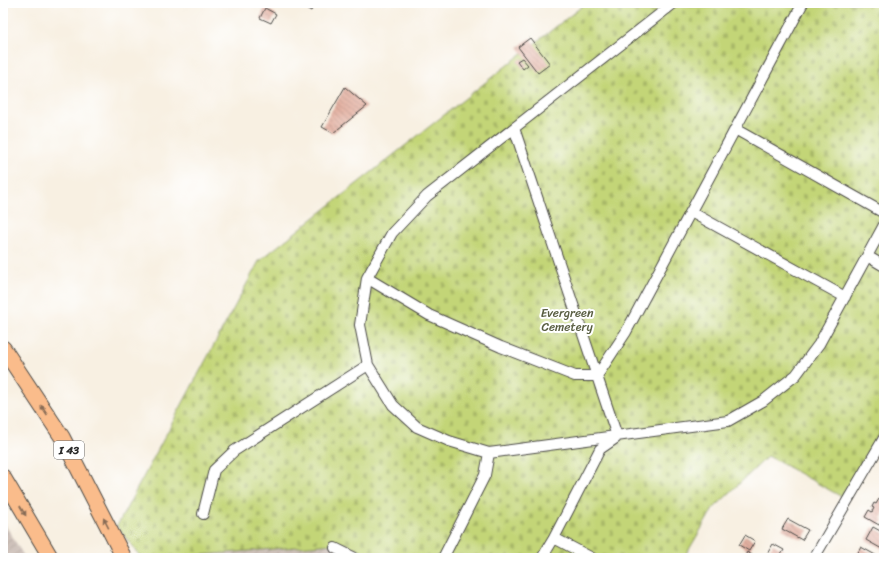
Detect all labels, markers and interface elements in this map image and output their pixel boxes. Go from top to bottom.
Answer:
park label: Evergreen Cemetery [541,302,594,338]
one-way arrow [40,404,48,415]
road number: I 43 [54,441,84,459]
one-way arrow [19,506,27,516]
one-way arrow [103,518,110,529]

